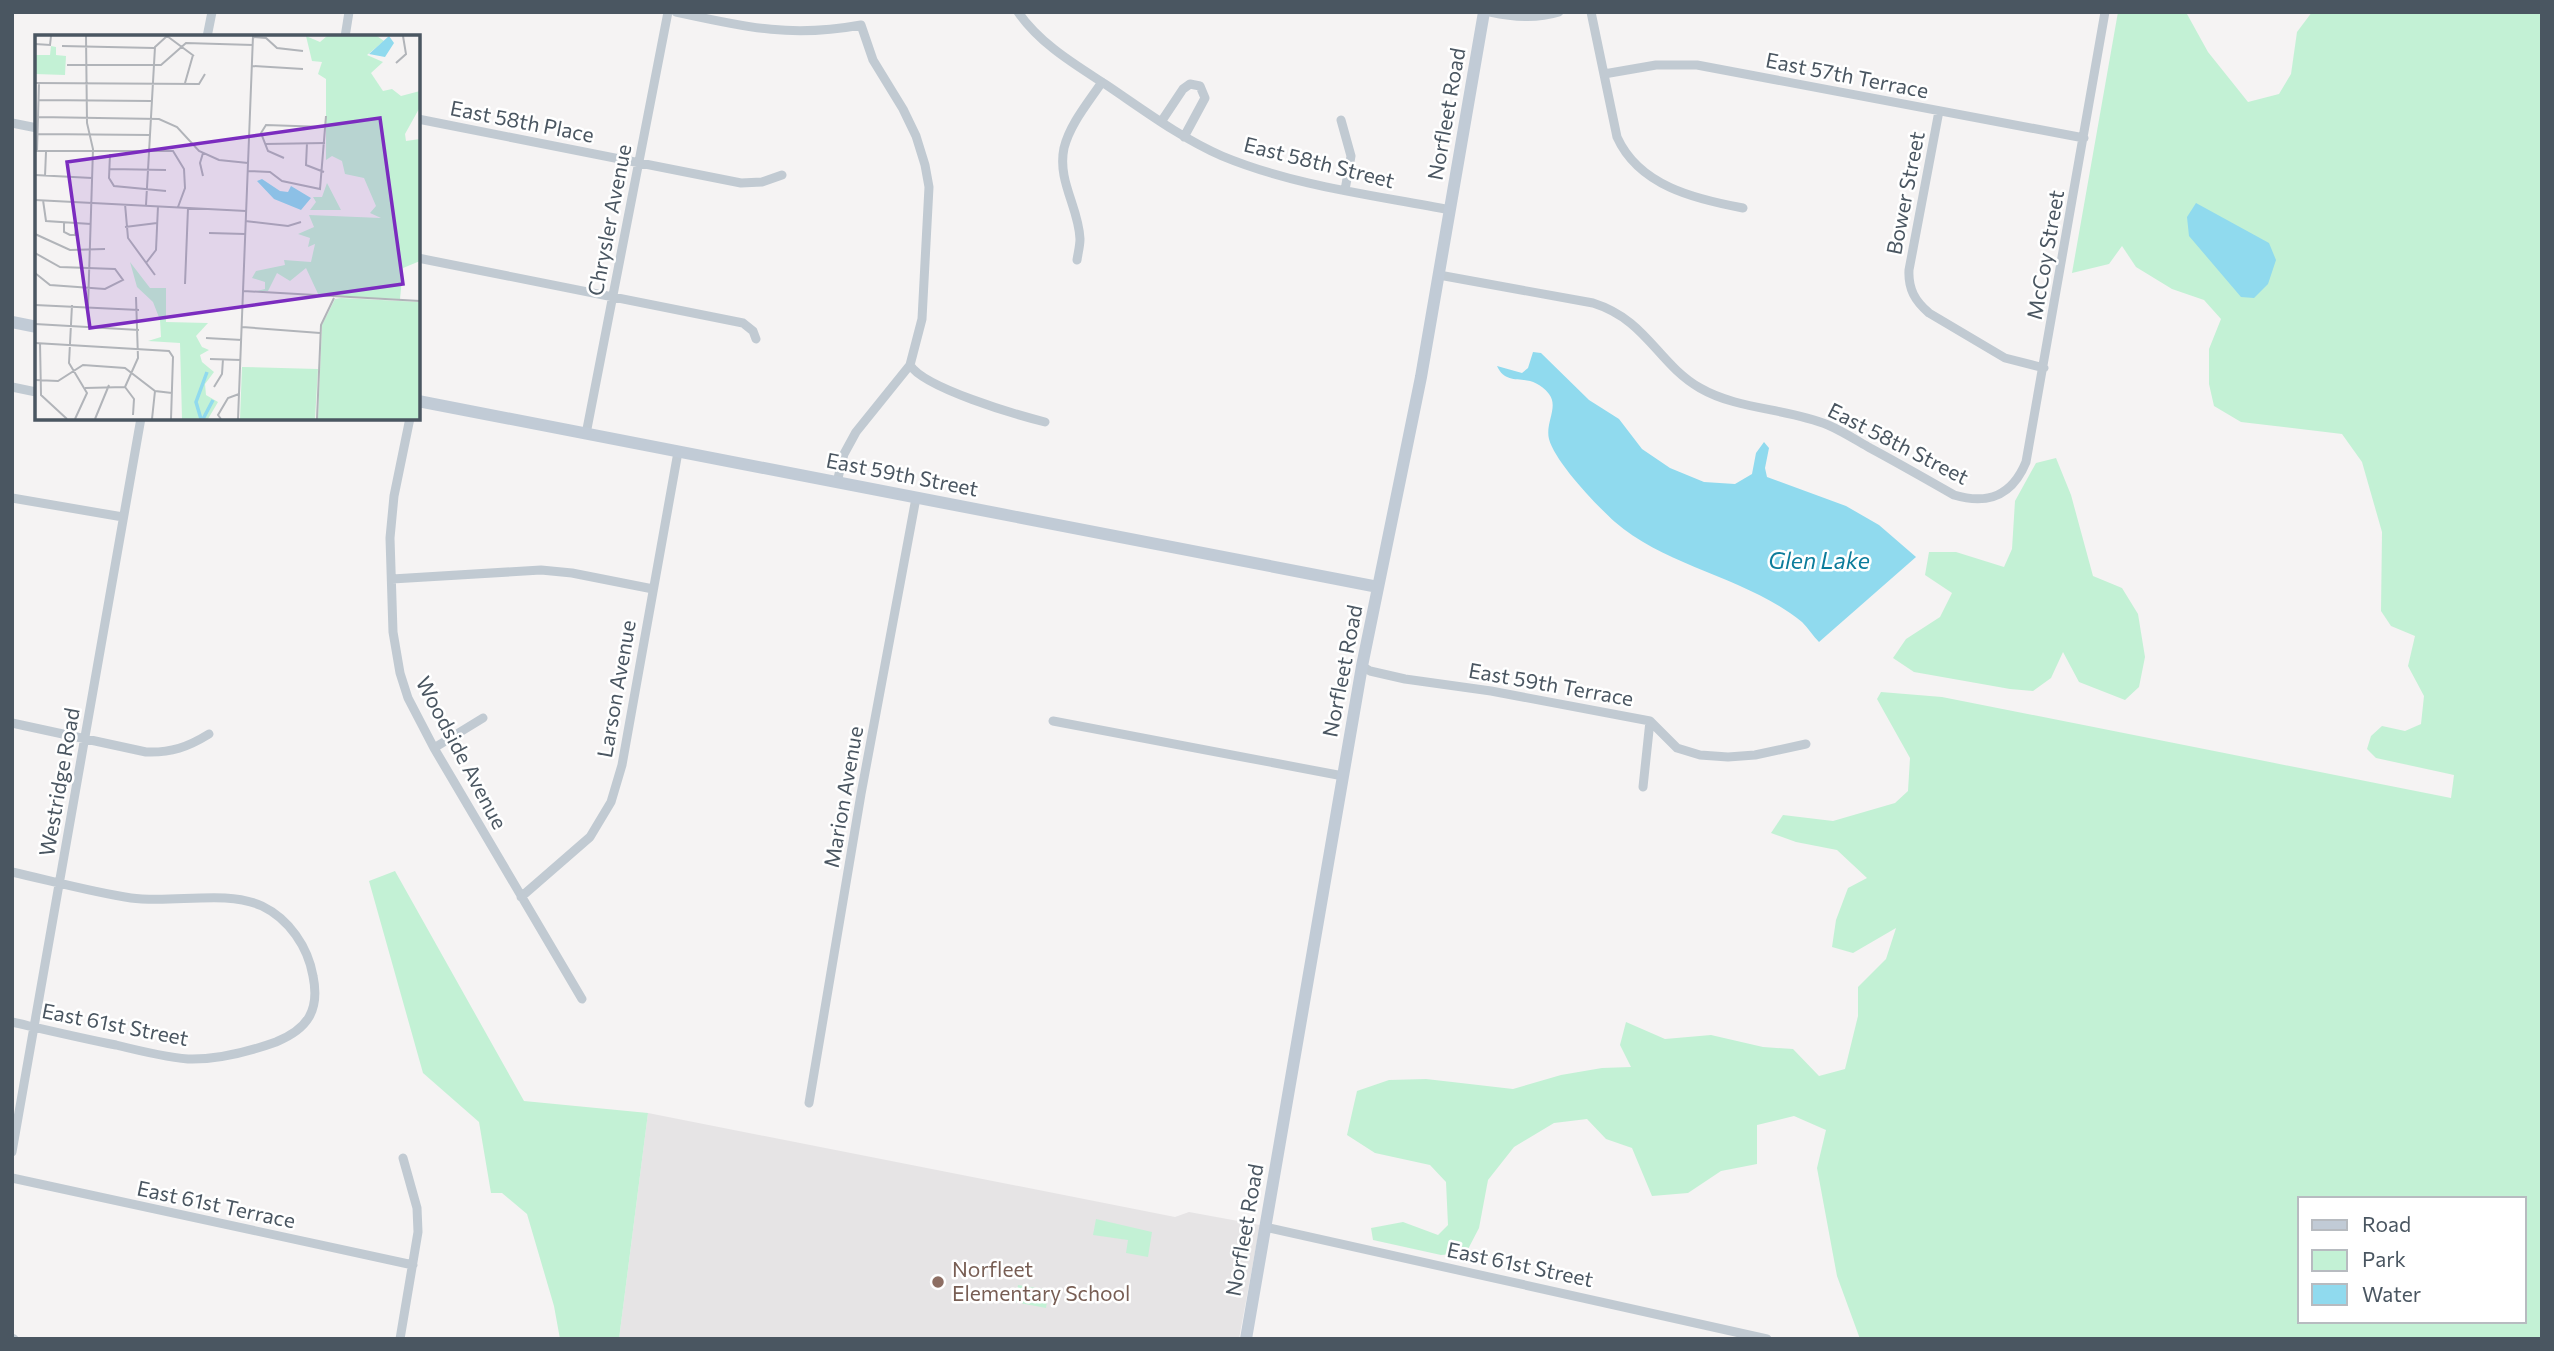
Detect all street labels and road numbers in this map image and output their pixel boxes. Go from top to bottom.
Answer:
street label: Norfleet Road [1422,46,1469,182]
street label: East 57th Terrace [1764,46,1931,103]
street label: East 58th Place [448,94,596,147]
street label: Bower Street [1880,129,1929,256]
street label: East 58th Street [1241,131,1397,192]
street label: Chrysler Avenue [582,142,635,298]
street label: McCoy Street [2021,188,2068,322]
street label: East 58th Street [1824,396,1973,489]
street label: East 59th Street [824,447,980,501]
street label: Norfleet Road [1316,603,1367,739]
street label: Larson Avenue [591,618,640,759]
street label: East 59th Terrace [1467,657,1636,710]
street label: Woodside Avenue [412,672,513,833]
street label: Westridge Road [33,706,84,858]
street label: Marion Avenue [818,724,867,869]
street label: East 61st Street [40,997,191,1050]
street label: Norfleet Road [1220,1162,1267,1298]
street label: East 61st Terrace [135,1175,298,1233]
street label: East 61st Street [1445,1236,1596,1291]

